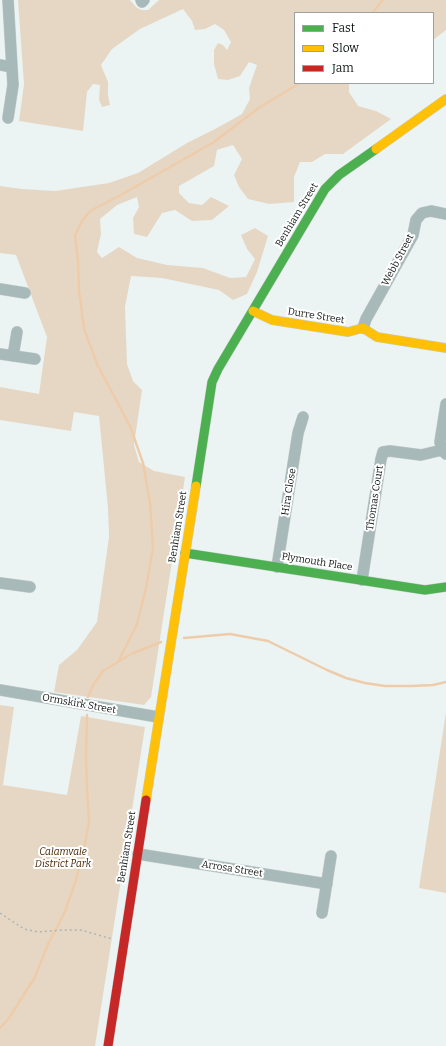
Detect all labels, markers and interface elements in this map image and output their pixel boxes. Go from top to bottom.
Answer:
legend [294,12,434,84]
text: Fast [332,21,355,35]
text: Slow [332,41,359,55]
text: Jam [332,61,354,75]
street label: Benhiam Street [273,181,321,249]
street label: Webb Street [379,232,417,288]
street label: Durre Street [287,306,345,326]
street label: Thomas Court [364,465,386,531]
street label: Hira Close [279,468,299,516]
street label: Benhiam Street [166,490,190,564]
street label: Plymouth Place [281,550,353,574]
street label: Ormskirk Street [41,692,117,716]
street label: Benhiam Street [115,810,139,884]
park label: Calamvale District Park [35,846,91,870]
street label: Arrosa Street [201,858,263,880]

